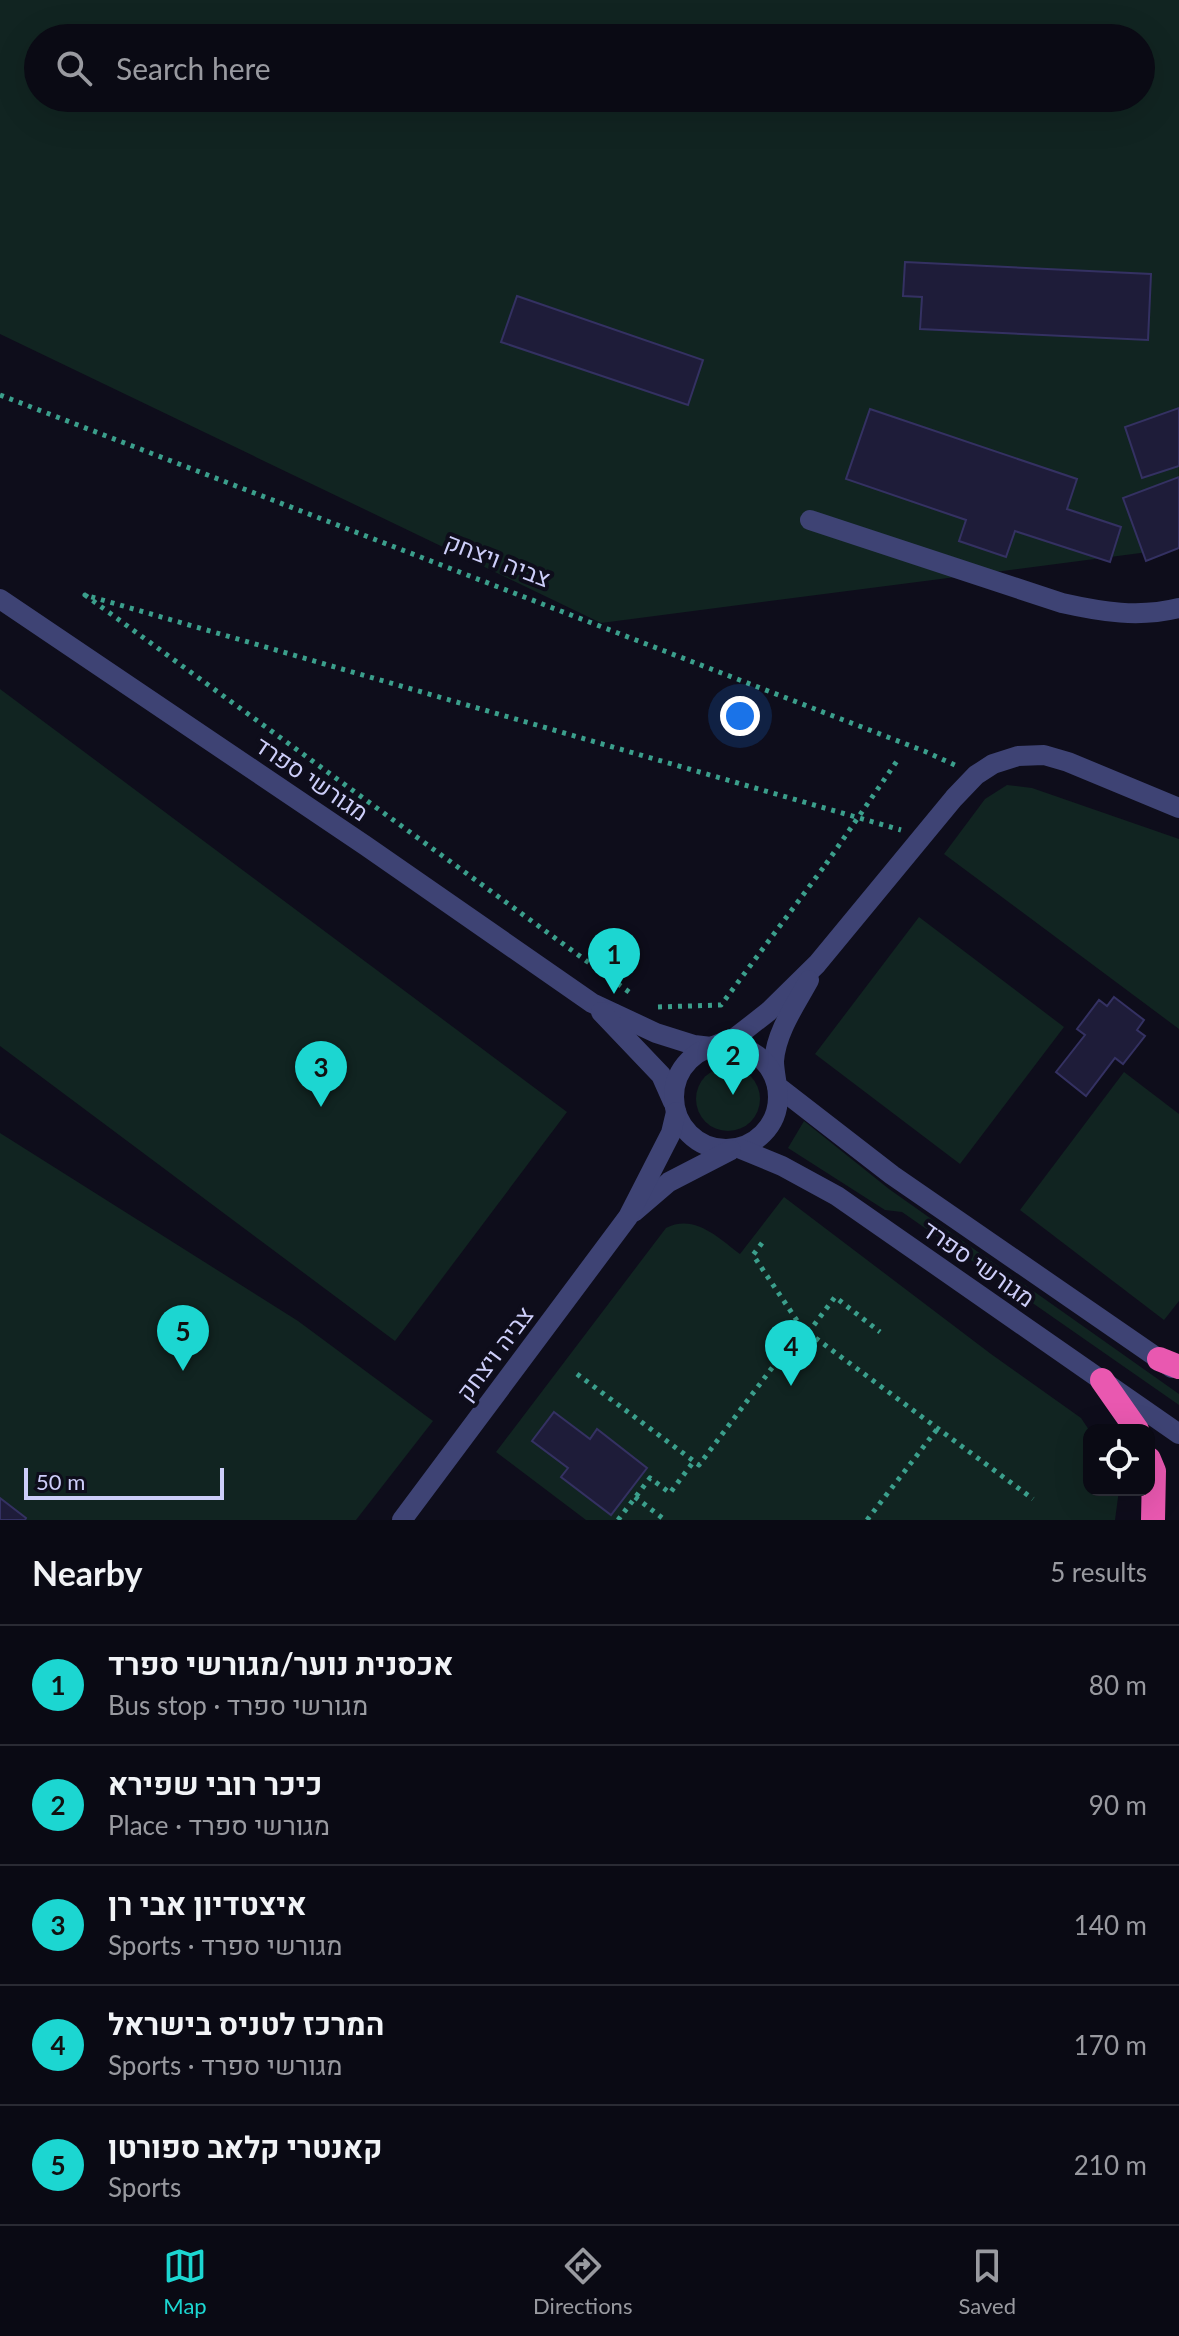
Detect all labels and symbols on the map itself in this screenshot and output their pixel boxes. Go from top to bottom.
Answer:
street label: צביה ויצחק [441,526,555,592]
your location [720,696,760,736]
street label: מגורשי ספרד [250,730,374,826]
pin: 1 [588,928,640,994]
pin: 2 [707,1029,759,1095]
pin: 3 [295,1041,347,1107]
street label: מגורשי ספרד [917,1214,1041,1312]
street label: צביה ויצחק [449,1300,539,1406]
pin: 5 [157,1305,209,1371]
pin: 4 [765,1320,817,1386]
scale bar [24,1464,224,1500]

